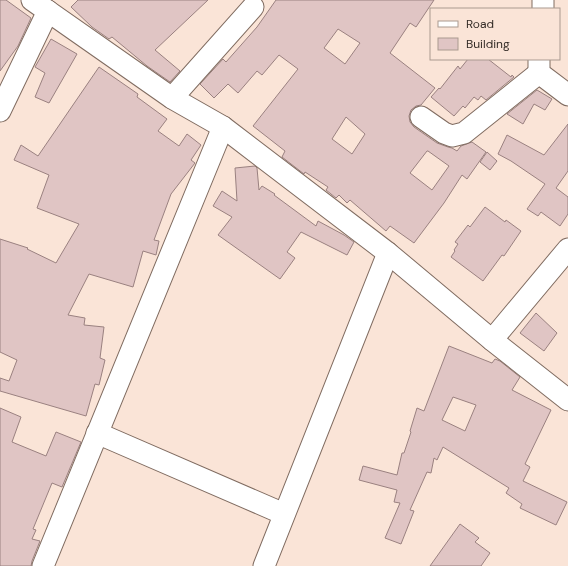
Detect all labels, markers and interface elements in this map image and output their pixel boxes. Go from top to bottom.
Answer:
legend [430,8,560,60]
text: Road [466,16,494,32]
text: Building [466,36,510,52]

